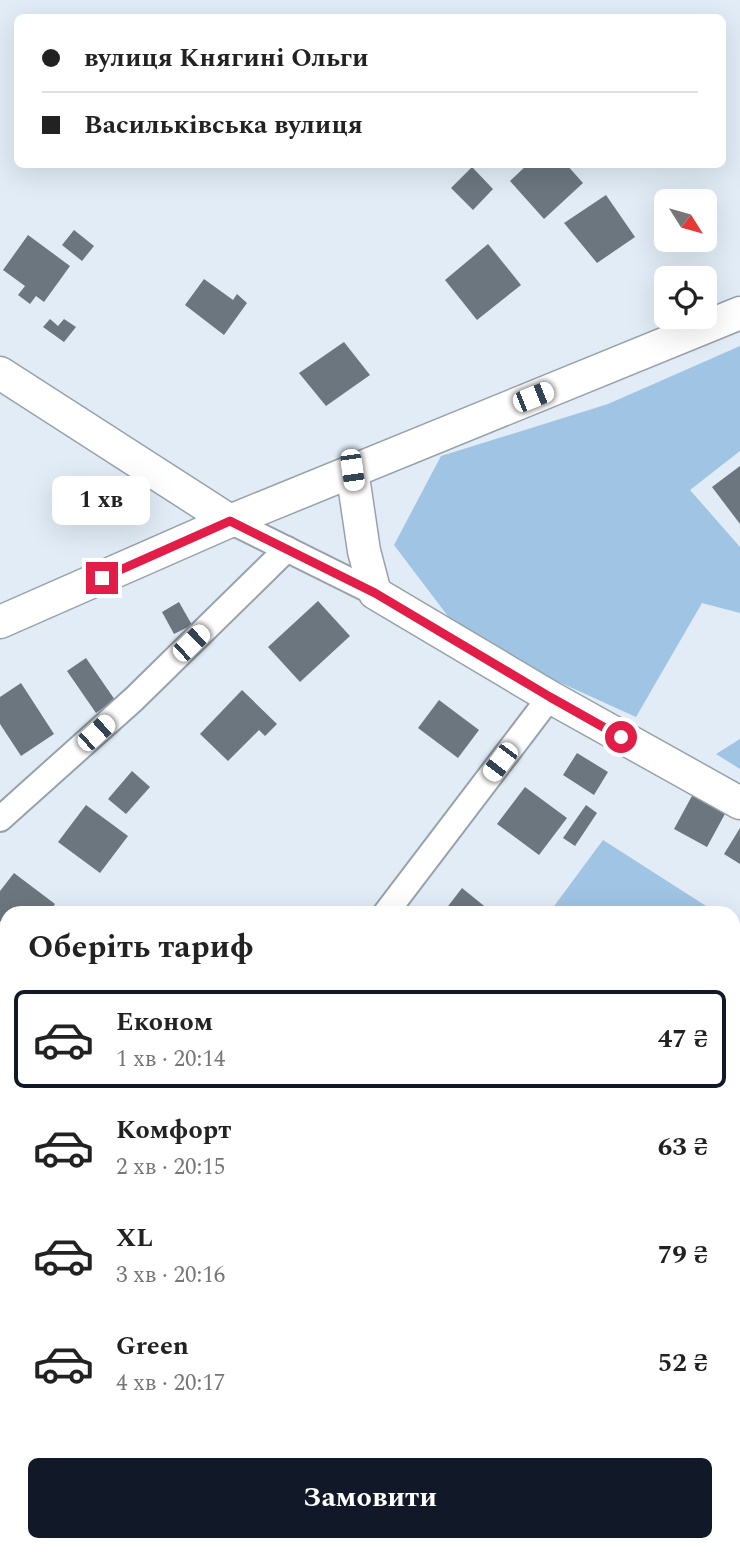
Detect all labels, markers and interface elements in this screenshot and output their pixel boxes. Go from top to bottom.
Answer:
text: вулиця Княгині Ольги [84,38,369,78]
text: Васильківська вулиця [84,105,363,145]
north arrow [654,189,718,252]
map controls [654,189,717,329]
button: locate [654,266,717,329]
car [510,379,557,415]
car [339,448,366,492]
callout: 1 хв [53,476,151,526]
text: 1 хв [79,483,123,518]
route end [86,562,118,594]
car [169,621,214,665]
car [74,711,119,755]
route start [605,721,637,753]
car [479,739,522,785]
text: Оберіть тариф [28,923,254,972]
text: Економ [116,1002,213,1042]
icon: car [32,1008,95,1071]
text: 47 ₴ [658,1019,708,1059]
text: 1 хв · 20:14 [116,1042,225,1077]
text: Комфорт [116,1110,231,1150]
icon: car [32,1116,95,1179]
text: 63 ₴ [658,1127,708,1167]
text: 2 хв · 20:15 [116,1150,225,1185]
text: XL [116,1218,153,1258]
icon: car [32,1224,95,1287]
text: 79 ₴ [658,1235,708,1275]
text: 3 хв · 20:16 [116,1258,225,1293]
text: Green [116,1326,189,1366]
icon: car [32,1332,95,1395]
text: 52 ₴ [658,1343,708,1383]
text: 4 хв · 20:17 [116,1366,225,1401]
button: Замовити [28,1458,712,1538]

